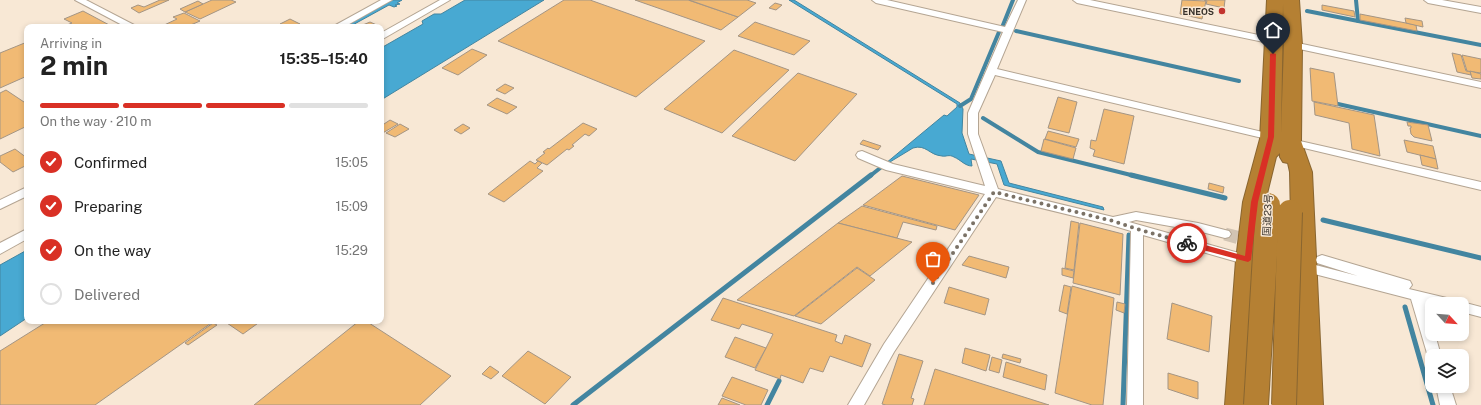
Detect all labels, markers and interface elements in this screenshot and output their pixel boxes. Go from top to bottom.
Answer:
place label: ENEOS [1182,6,1214,17]
marker: ENEOS [1217,6,1227,16]
pin [1256,13,1290,54]
icon: home [1262,19,1284,41]
text: Arriving in [40,36,102,51]
text: 2 min [40,50,108,81]
text: 15:35–15:40 [279,50,368,67]
text: On the way · 210 m [40,114,152,129]
icon: check [40,151,62,173]
text: Confirmed [74,154,147,171]
text: 15:05 [335,155,368,170]
street label: 国道23号 [1260,194,1274,236]
icon: check [40,195,62,217]
text: Preparing [74,198,143,215]
text: 15:09 [335,199,368,214]
courier [1167,223,1207,263]
icon: bike [1176,232,1198,254]
icon: check [40,239,62,261]
text: On the way [74,242,151,259]
pin [916,242,950,283]
text: 15:29 [335,243,368,258]
icon: bag [922,248,944,270]
text: Delivered [74,286,140,303]
north arrow [1425,297,1469,341]
map controls [1425,297,1469,393]
button: layers [1425,349,1469,393]

